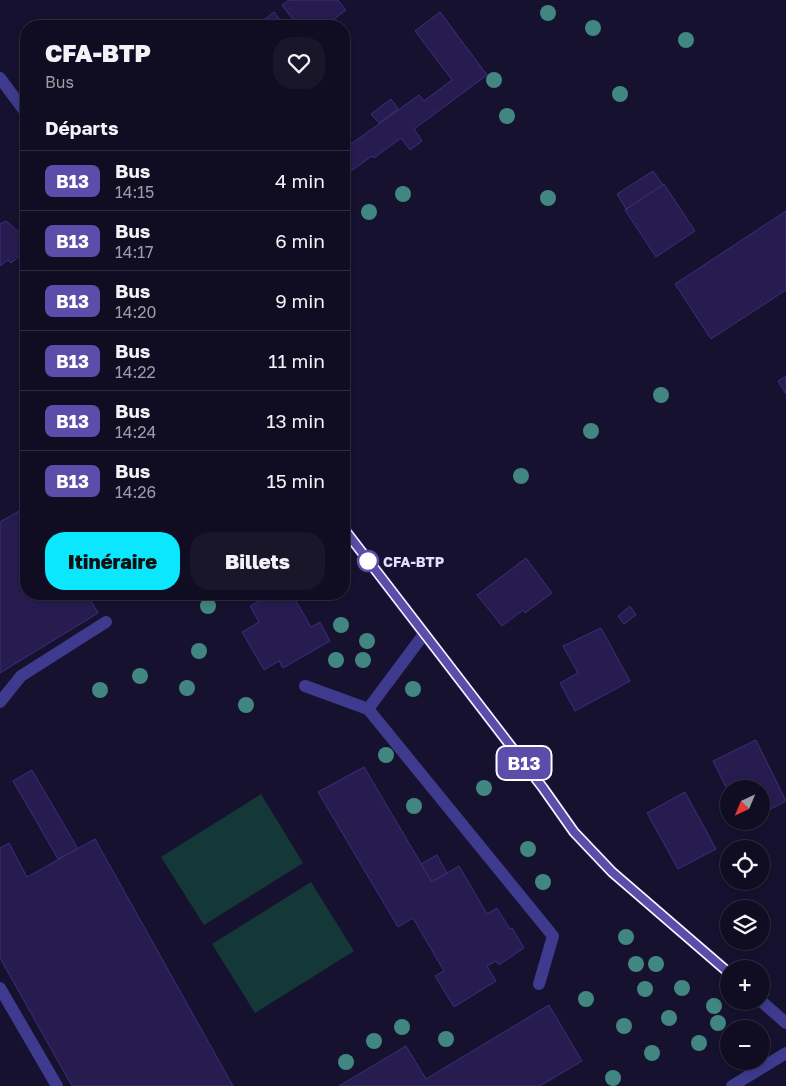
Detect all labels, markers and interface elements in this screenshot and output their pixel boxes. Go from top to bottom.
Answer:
button: heart [273,37,325,89]
text: CFA-BTP [45,38,151,67]
text: Bus [45,72,74,92]
text: Départs [45,116,119,139]
text: Bus [115,159,150,182]
text: 4 min [275,169,325,192]
text: B13 [56,170,89,192]
text: 14:15 [115,182,154,202]
text: Bus [115,219,150,242]
text: 6 min [275,229,325,252]
text: B13 [56,230,89,252]
text: 14:17 [115,242,154,262]
text: Bus [115,279,150,302]
text: 9 min [275,289,325,312]
text: B13 [56,290,89,312]
text: 14:20 [115,302,157,322]
text: Bus [115,339,150,362]
text: 11 min [268,349,325,372]
text: B13 [56,350,89,372]
text: 14:22 [115,362,156,382]
text: Bus [115,399,150,422]
text: 13 min [266,409,325,432]
text: B13 [56,410,89,432]
text: 14:24 [115,422,156,442]
text: Bus [115,459,150,482]
text: 15 min [266,469,325,492]
text: B13 [56,470,89,492]
text: 14:26 [115,482,156,502]
button: Itinéraire [45,532,180,590]
button: Billets [190,532,325,590]
marker: CFA-BTP [357,550,379,572]
place label: CFA-BTP [383,553,444,570]
line badge: B13 [495,747,553,779]
text: B13 [508,752,540,774]
north arrow [720,780,770,830]
map controls [720,780,770,1070]
button: locate [720,840,770,890]
button: layers [720,900,770,950]
button: + [720,960,770,1010]
button: − [720,1020,770,1070]

